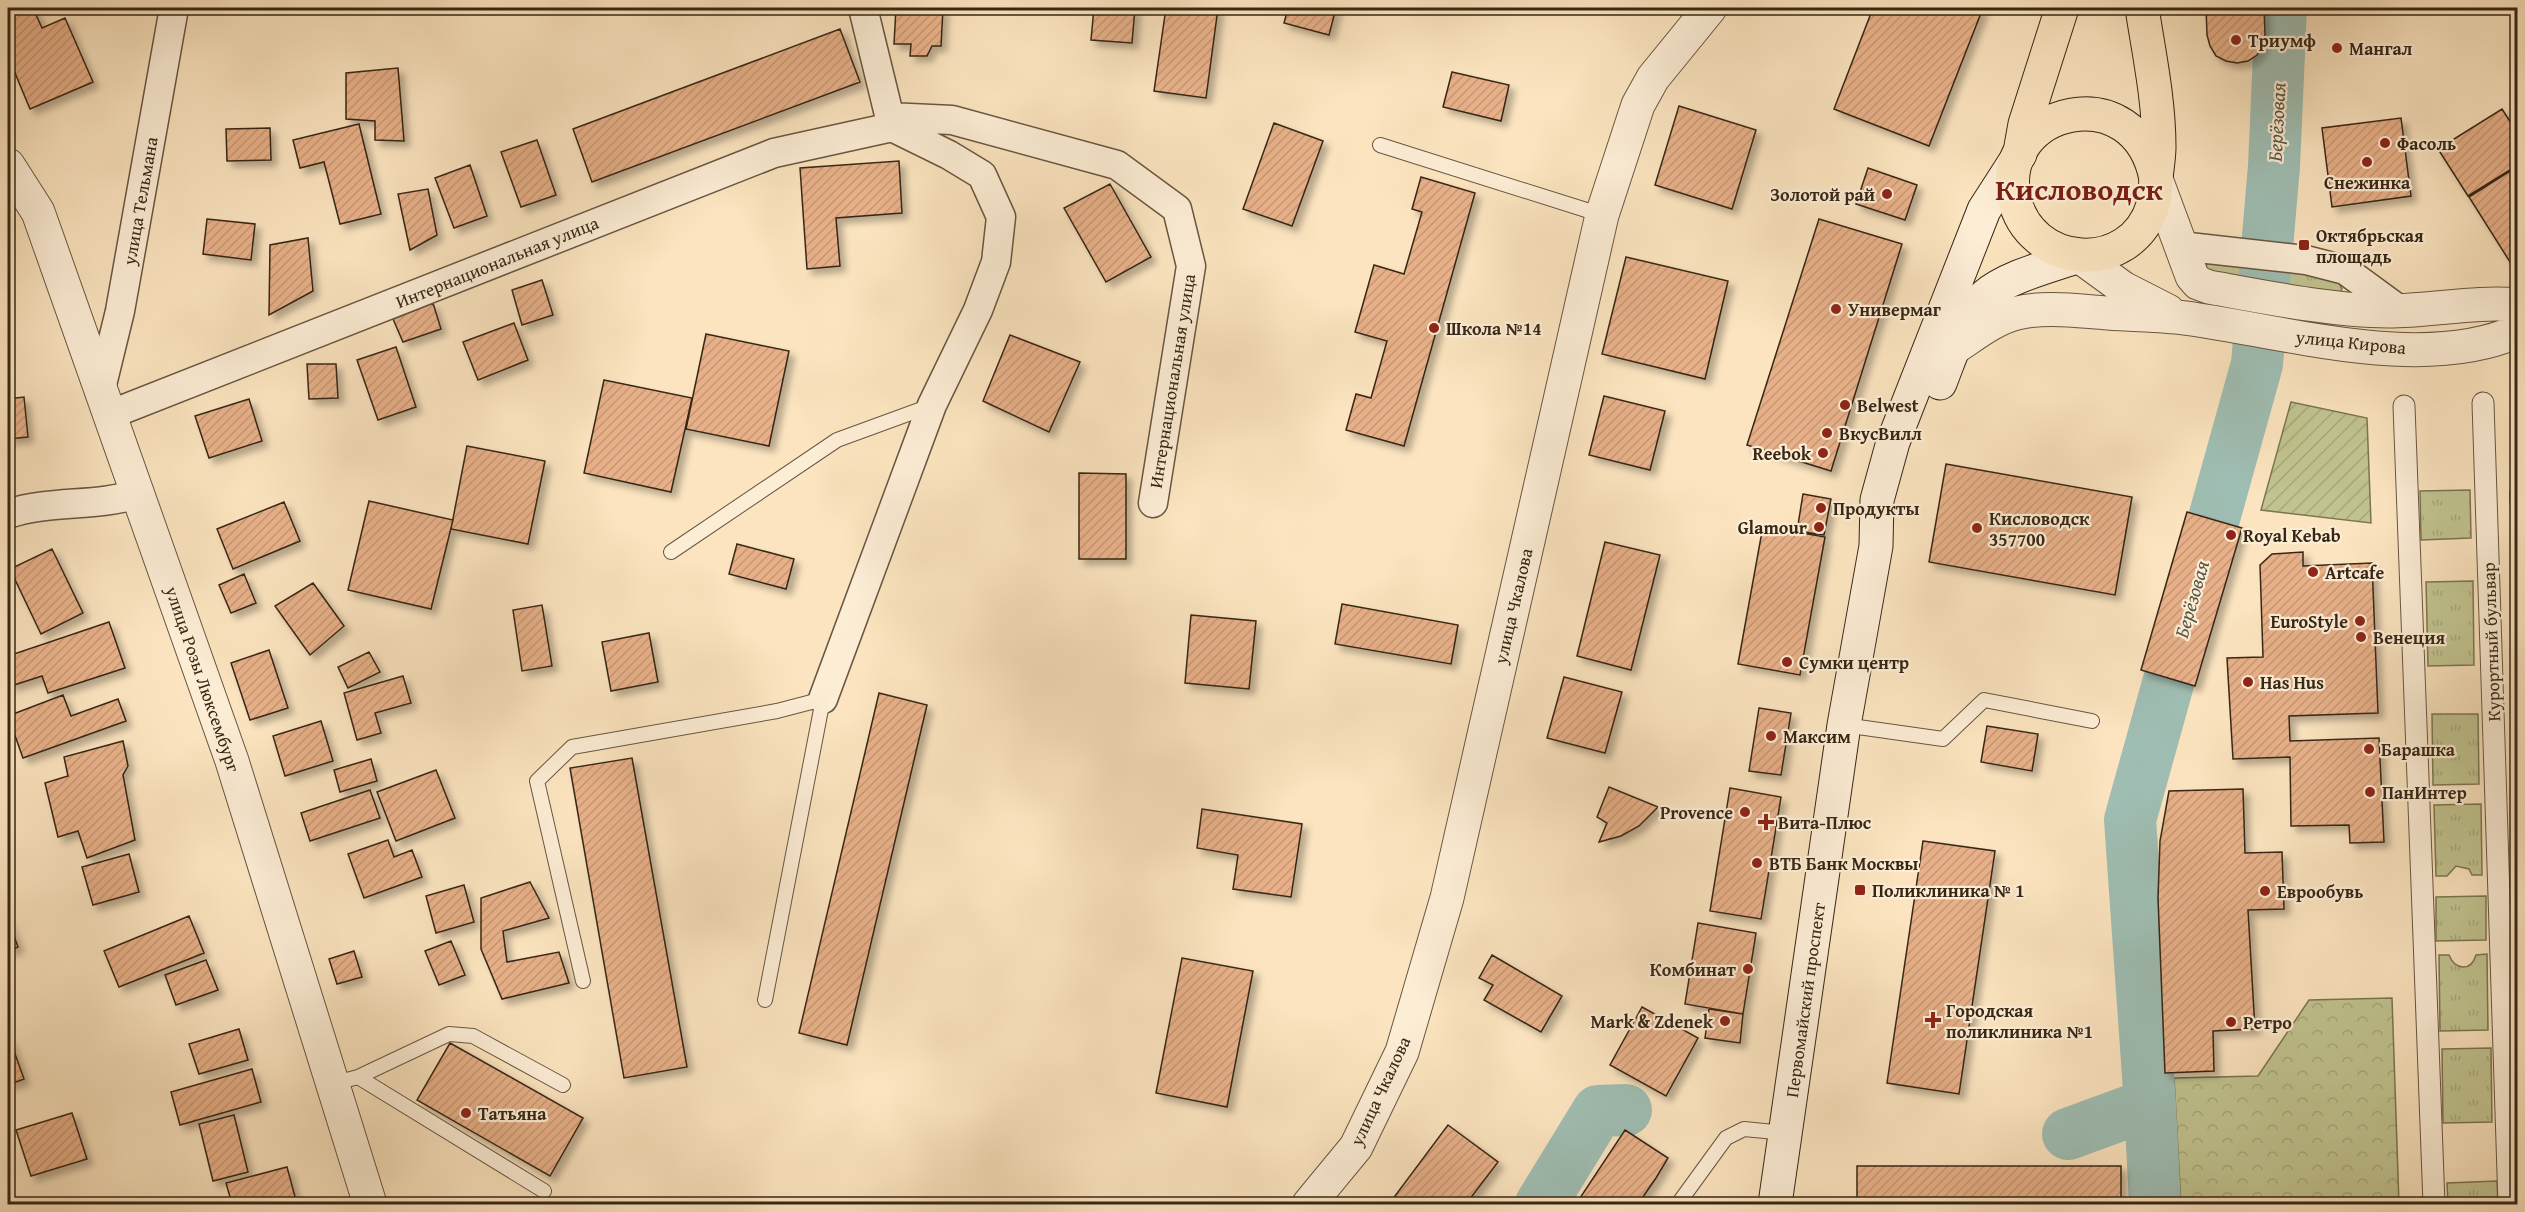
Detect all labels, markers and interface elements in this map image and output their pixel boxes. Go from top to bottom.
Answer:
place label: Триумф [2248,27,2316,54]
marker: Триумф [2229,33,2243,47]
place label: Мангал [2349,35,2413,62]
marker: Мангал [2330,41,2344,55]
water label: Берёзовая [2259,81,2293,162]
place label: Фасоль [2397,130,2456,157]
street label: улица Тельмана [115,134,165,268]
marker: Фасоль [2378,136,2392,150]
marker: Снежинка [2360,155,2374,169]
district label: Кисловодск [1995,167,2163,211]
place label: Снежинка [2324,169,2411,196]
place label: Золотой рай [1770,181,1875,208]
marker: Золотой рай [1880,187,1894,201]
street label: Интернациональная улица [392,209,603,315]
place label: Октябрьская площадь [2316,222,2424,270]
marker: Октябрьская площадь [2297,238,2311,252]
street label: Интернациональная улица [1142,271,1202,490]
place label: Универмаг [1848,296,1941,323]
marker: Универмаг [1829,302,1843,316]
place label: Школа №14 [1446,315,1542,342]
marker: Школа №14 [1427,321,1441,335]
street label: улица Кирова [2294,323,2408,361]
place label: Belwest [1857,392,1919,419]
marker: Belwest [1838,398,1852,412]
place label: ВкусВилл [1839,420,1922,447]
marker: ВкусВилл [1820,426,1834,440]
place label: Reebok [1753,440,1812,467]
marker: Reebok [1816,446,1830,460]
place label: Продукты [1833,495,1919,522]
marker: Продукты [1814,501,1828,515]
place label: Кисловодск 357700 [1989,505,2090,553]
place label: Glamour [1738,514,1808,541]
marker: Glamour [1812,520,1826,534]
marker: Кисловодск 357700 [1970,521,1984,535]
place label: Royal Kebab [2243,522,2341,549]
marker: Royal Kebab [2224,528,2238,542]
street label: улица Чкалова [1486,545,1540,667]
water label: Берёзовая [2166,557,2216,641]
place label: Artcafe [2325,559,2384,586]
street label: Курортный бульвар [2475,562,2507,722]
marker: Artcafe [2306,565,2320,579]
street label: улица Розы Люксембург [158,582,248,776]
place label: EuroStyle [2271,608,2348,635]
marker: EuroStyle [2353,614,2367,628]
place label: Венеция [2373,624,2446,651]
marker: Венеция [2354,630,2368,644]
place label: Сумки центр [1799,649,1909,676]
marker: Сумки центр [1780,655,1794,669]
place label: Has Hus [2260,669,2324,696]
marker: Has Hus [2241,675,2255,689]
place label: Максим [1783,723,1851,750]
marker: Максим [1764,729,1778,743]
place label: Барашка [2381,736,2456,763]
marker: Барашка [2362,742,2376,756]
place label: ПанИнтер [2382,779,2467,806]
marker: ПанИнтер [2363,785,2377,799]
place label: Provence [1660,799,1733,826]
marker: Provence [1738,805,1752,819]
place label: Вита-Плюс [1778,809,1871,836]
marker: Вита-Плюс [1759,815,1773,829]
place label: ВТБ Банк Москвы [1769,850,1918,877]
marker: ВТБ Банк Москвы [1750,856,1764,870]
place label: Поликлиника № 1 [1872,877,2025,904]
place label: Еврообувь [2277,878,2363,905]
marker: Поликлиника № 1 [1853,883,1867,897]
marker: Еврообувь [2258,884,2272,898]
street label: Первомайский проспект [1778,901,1832,1099]
place label: Комбинат [1650,956,1736,983]
marker: Комбинат [1741,962,1755,976]
place label: Городская поликлиника №1 [1946,997,2093,1045]
place label: Mark & Zdenek [1590,1008,1714,1035]
place label: Ретро [2243,1009,2292,1036]
marker: Городская поликлиника №1 [1924,1011,1942,1029]
marker: Mark & Zdenek [1718,1014,1732,1028]
marker: Ретро [2224,1015,2238,1029]
street label: улица Чкалова [1342,1031,1417,1151]
place label: Татьяна [478,1100,547,1127]
marker: Татьяна [459,1106,473,1120]

